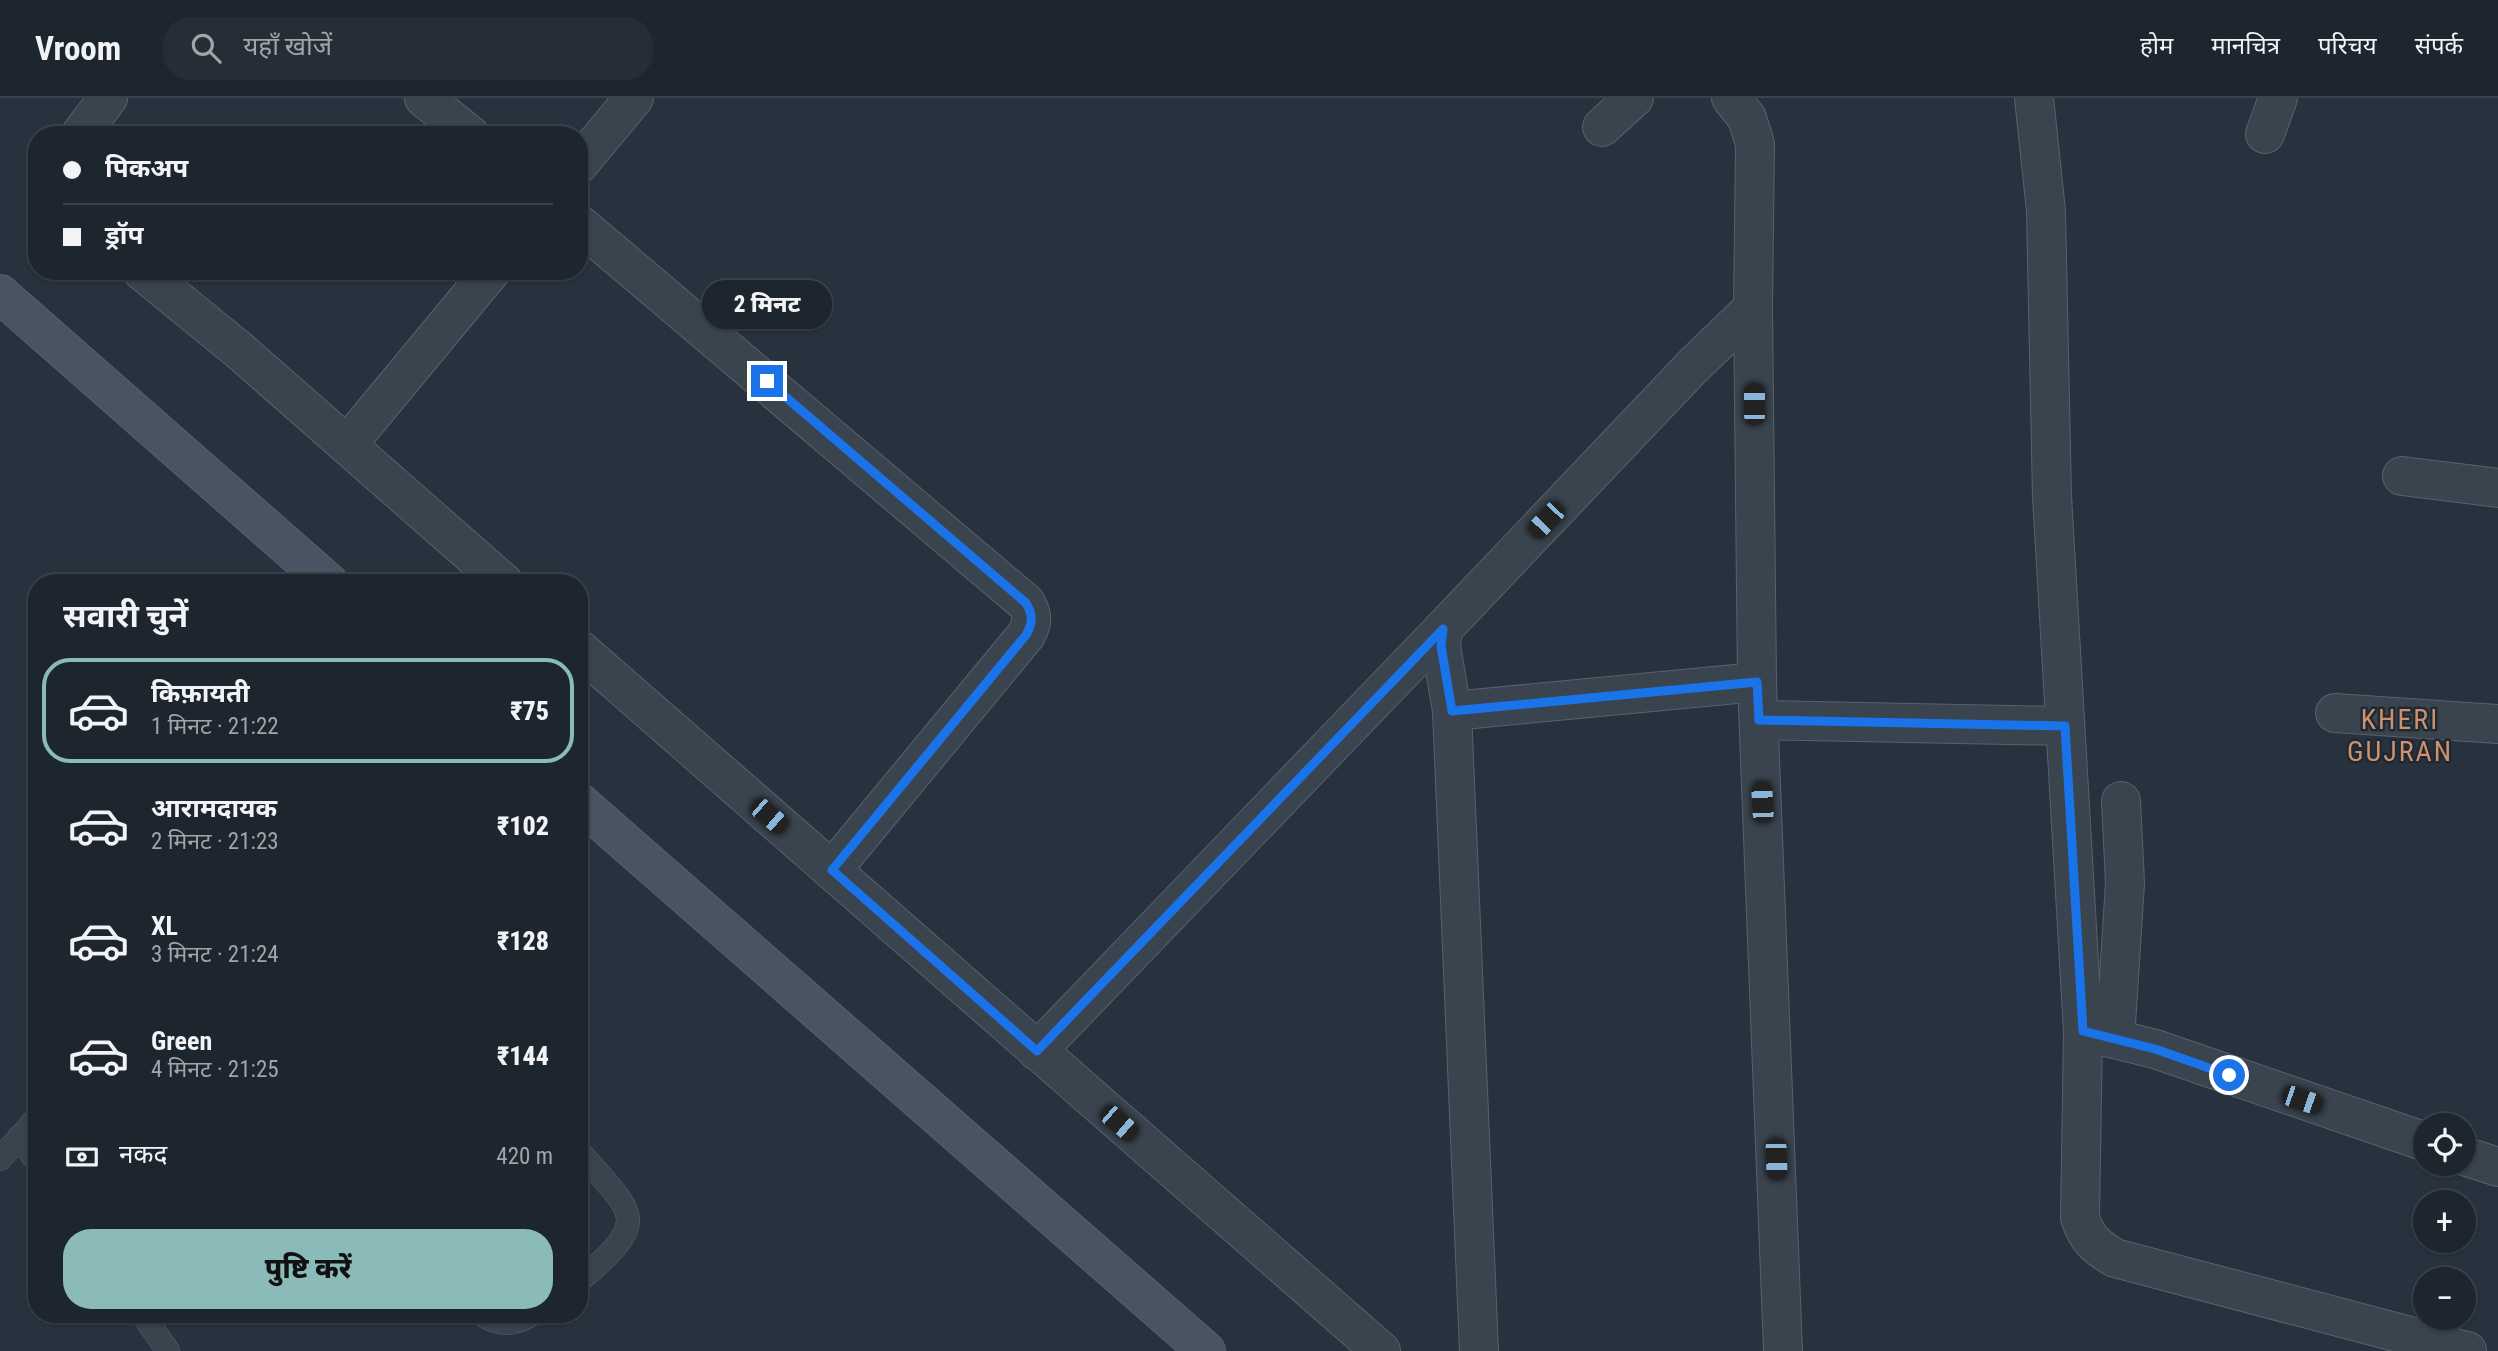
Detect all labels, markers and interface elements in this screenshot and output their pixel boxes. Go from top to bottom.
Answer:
search box [163,17,653,80]
text: Vroom [35,29,121,68]
icon: search [187,29,225,67]
text: यहाँ खोजें [243,31,332,61]
text: होम [2140,32,2173,60]
text: मानचित्र [2211,32,2280,60]
text: परिचय [2318,32,2377,60]
text: संपर्क [2415,32,2463,60]
text: पिकअप [105,153,188,183]
text: ड्रॉप [105,220,143,250]
callout: 2 मिनट [702,280,832,328]
text: 2 मिनट [734,291,800,318]
route end [751,365,783,397]
car [1744,383,1765,425]
car [1524,498,1569,542]
text: सवारी चुनें [63,597,188,635]
text: किफ़ायती [151,678,250,708]
icon: car [67,679,130,742]
text: ₹75 [510,696,549,726]
district label: KHERI GUJRAN [2347,703,2453,768]
text: 1 मिनट · 21:22 [151,713,279,740]
car [1751,780,1774,824]
text: आरामदायक [151,793,277,823]
icon: car [67,794,130,857]
car [747,794,792,838]
text: ₹102 [497,811,549,841]
text: 2 मिनट · 21:23 [151,828,279,855]
icon: car [67,909,130,972]
text: XL [151,911,178,941]
text: ₹128 [497,926,549,956]
text: 3 मिनट · 21:24 [151,941,279,968]
icon: car [67,1024,130,1087]
text: Green [151,1026,212,1056]
text: ₹144 [497,1041,549,1071]
text: 4 मिनट · 21:25 [151,1056,279,1083]
route start [2213,1059,2245,1091]
car [2279,1083,2326,1117]
car [1097,1101,1142,1145]
map controls [2413,1113,2476,1330]
button: locate [2413,1113,2476,1176]
icon: cash [63,1138,101,1176]
car [1765,1138,1788,1180]
text: नकद [119,1139,167,1169]
text: 420 m [496,1143,553,1170]
button: + [2413,1190,2476,1253]
button: पुष्टि करें [63,1229,553,1309]
button: − [2413,1267,2476,1330]

